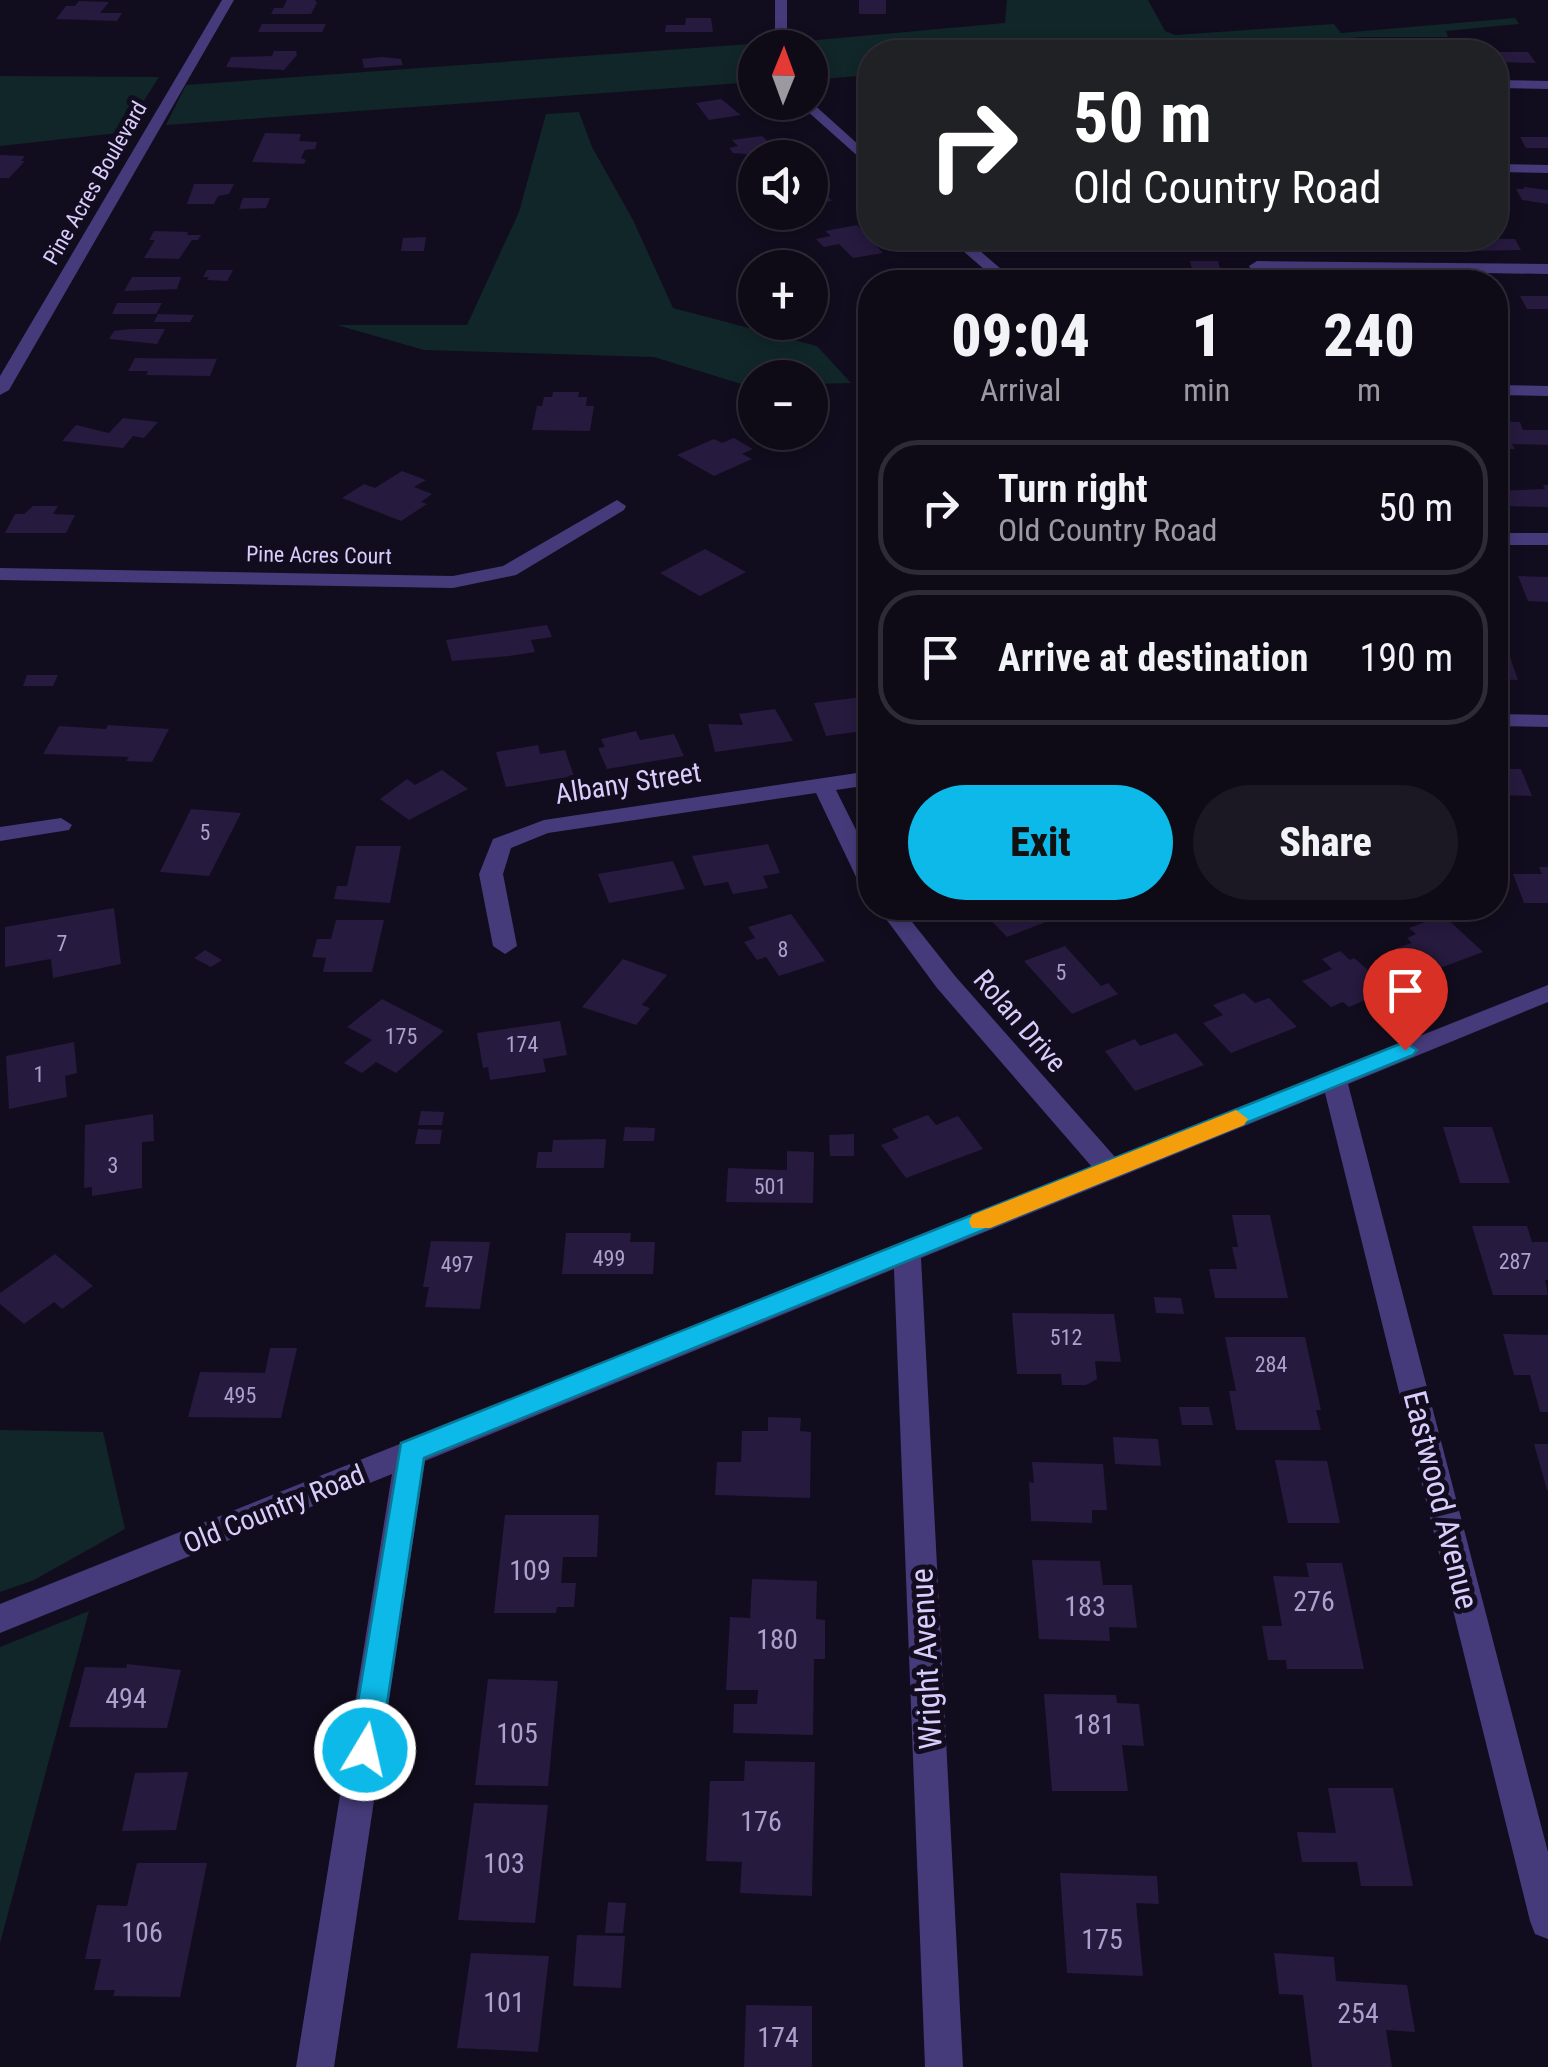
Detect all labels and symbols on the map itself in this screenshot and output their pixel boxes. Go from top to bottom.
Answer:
north arrow [738,30,828,120]
street label: Pine Acres Boulevard [38,97,152,269]
street label: Pine Acres Court [246,541,392,569]
street label: Albany Street [553,755,703,811]
house number: 5 [200,820,210,845]
house number: 7 [57,931,67,956]
house number: 8 [778,937,788,962]
pin [1363,948,1448,1051]
house number: 5 [1056,960,1066,985]
street label: Rolan Drive [967,963,1073,1079]
house number: 175 [385,1024,417,1049]
house number: 174 [506,1032,538,1057]
house number: 1 [34,1062,44,1087]
house number: 3 [108,1153,118,1178]
house number: 501 [754,1174,786,1199]
house number: 499 [593,1246,625,1271]
house number: 287 [1499,1249,1531,1274]
house number: 497 [441,1252,473,1277]
house number: 512 [1050,1325,1082,1350]
house number: 284 [1255,1352,1287,1377]
house number: 495 [224,1383,256,1408]
street label: Eastwood Avenue [1396,1387,1486,1613]
street label: Old Country Road [179,1458,369,1560]
house number: 109 [509,1554,551,1587]
street label: Wright Avenue [902,1567,950,1751]
house number: 276 [1293,1585,1335,1618]
house number: 183 [1064,1590,1106,1623]
house number: 180 [756,1623,798,1656]
house number: 494 [105,1682,147,1715]
position arrow [313,1698,417,1802]
house number: 181 [1073,1708,1115,1741]
house number: 105 [496,1717,538,1750]
house number: 176 [740,1805,782,1838]
house number: 103 [483,1847,525,1880]
house number: 106 [121,1916,163,1949]
house number: 175 [1081,1923,1123,1956]
house number: 101 [483,1986,525,2019]
house number: 254 [1337,1997,1379,2030]
house number: 174 [757,2021,799,2054]

